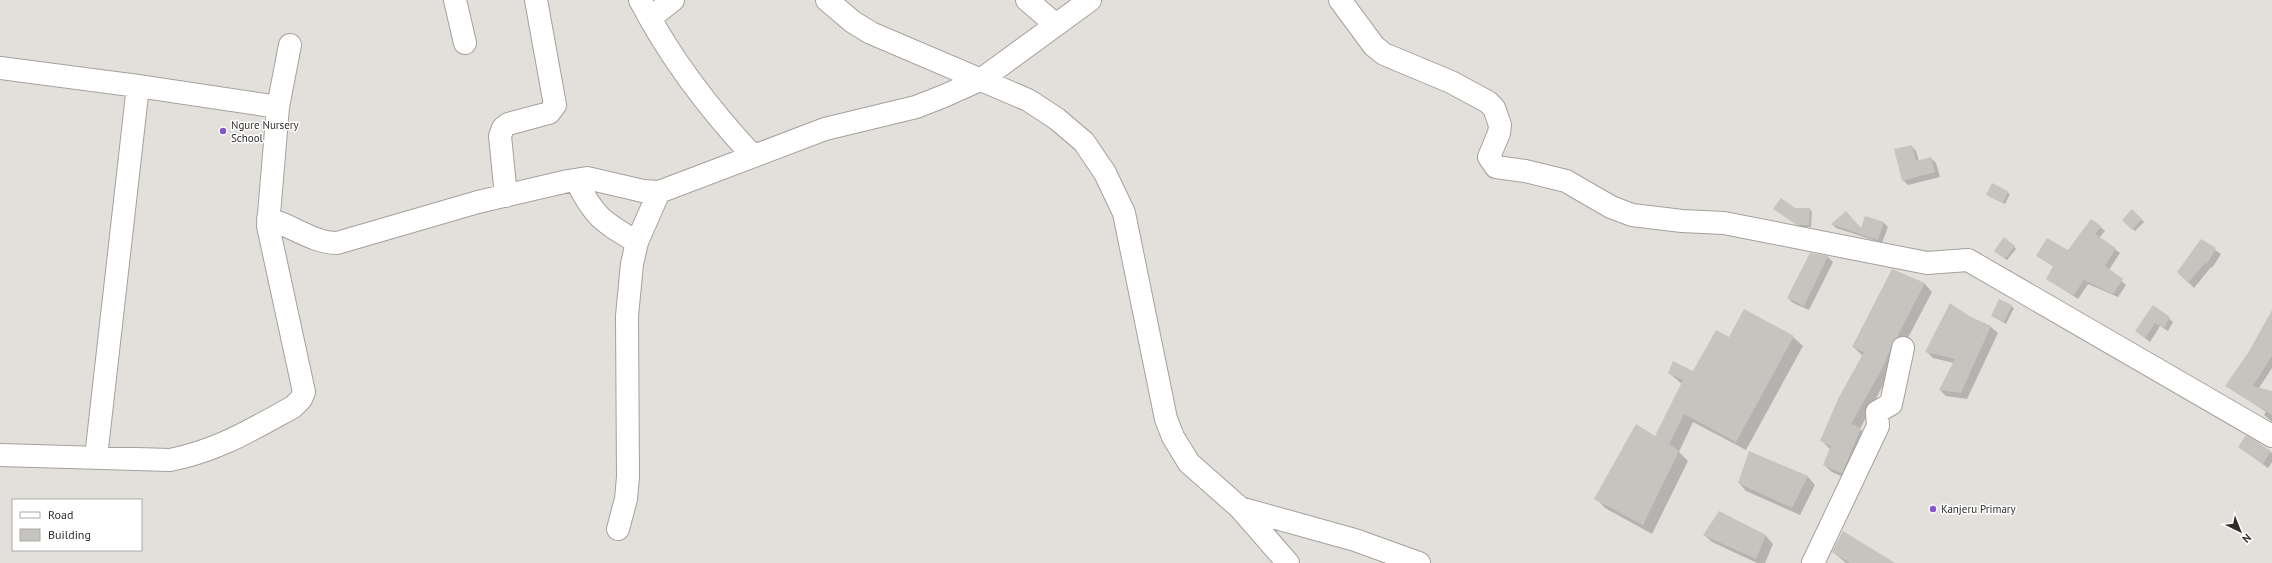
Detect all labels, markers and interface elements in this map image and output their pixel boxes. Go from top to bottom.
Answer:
place label: Ngure Nursery School [231,118,300,145]
marker: Ngure Nursery School [218,126,228,136]
legend [12,499,142,551]
place label: Kanjeru Primary [1941,502,2017,516]
marker: Kanjeru Primary [1928,504,1938,514]
text: Road [48,507,73,522]
north arrow [2220,511,2260,551]
text: Building [48,527,91,542]
text: N [2239,531,2254,546]

